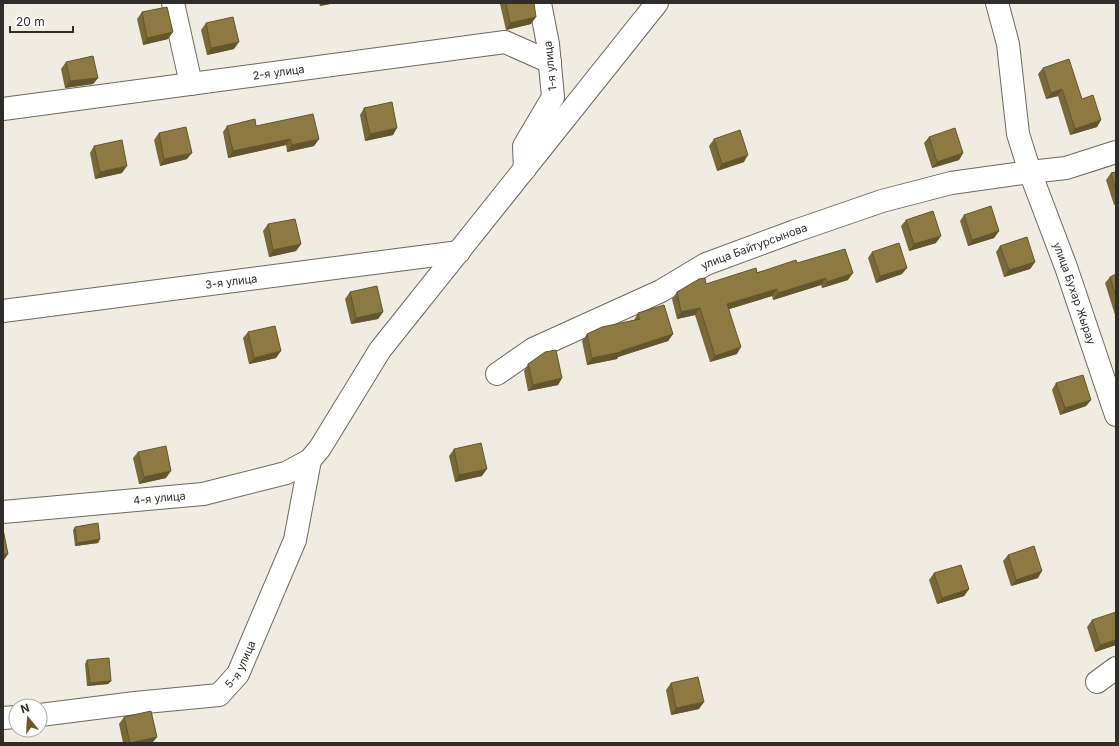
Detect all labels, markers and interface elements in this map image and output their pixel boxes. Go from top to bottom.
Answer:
scale bar [10,8,73,34]
text: 20 m [16,14,45,29]
street label: 1-я улица [540,40,560,92]
street label: 2-я улица [252,62,305,83]
street label: улица Байтурсынова [698,220,809,273]
street label: улица Бухар Жырау [1050,240,1099,346]
street label: 3-я улица [204,271,258,292]
street label: 4-я улица [133,489,186,507]
street label: 5-я улица [222,638,258,691]
north arrow [8,698,48,738]
text: N [19,701,31,716]

